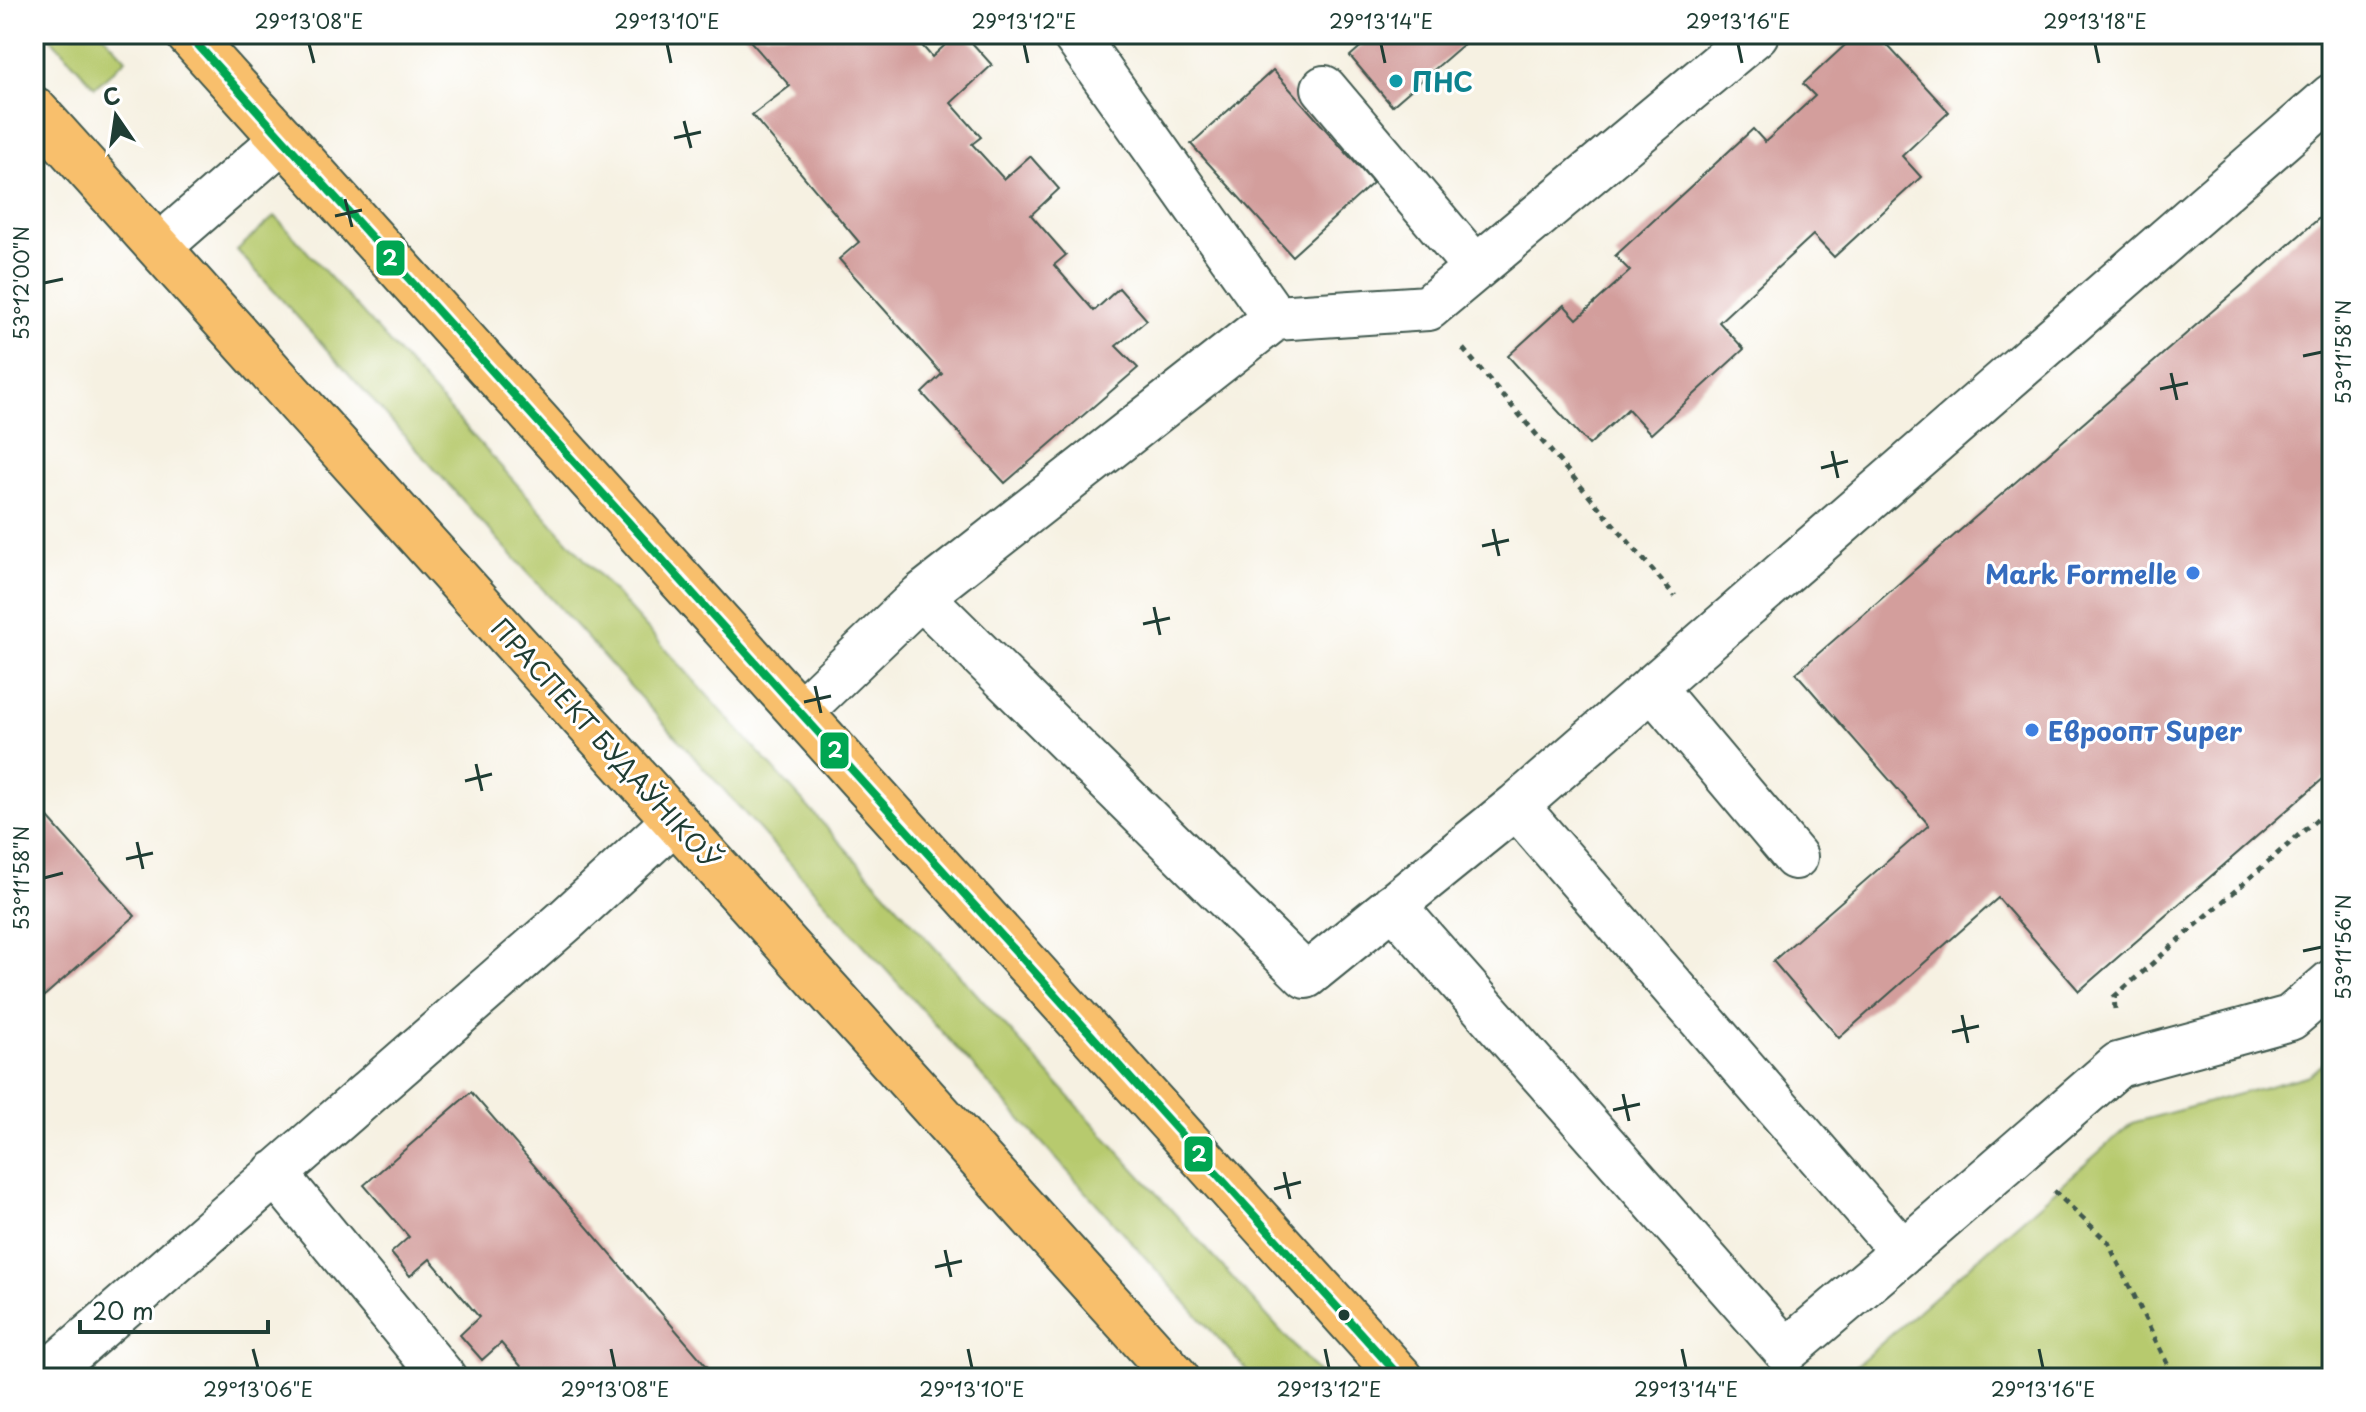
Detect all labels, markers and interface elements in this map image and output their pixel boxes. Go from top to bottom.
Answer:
text: 29°13'08"E [255,6,363,36]
text: 29°13'10"E [614,6,720,36]
text: 29°13'12"E [972,6,1076,36]
text: 29°13'14"E [1329,6,1433,36]
text: 29°13'16"E [1686,6,1790,36]
text: 29°13'18"E [2043,6,2147,36]
place label: ПНС [1412,62,1473,101]
marker: ПНС [1387,72,1405,90]
north arrow [76,76,156,156]
text: С [99,77,123,113]
text: 53°12'00"N [6,226,36,340]
line badge: 2 [375,239,406,277]
text: 2 [382,240,398,273]
text: 53°11'58"N [2328,300,2358,404]
place label: Mark Formelle [1985,554,2177,593]
marker: Mark Formelle [2184,564,2202,582]
street label: ПРАСПЕКТ БУДАЎНІКОЎ [483,609,730,878]
place label: Евроопт Super [2048,711,2243,750]
marker: Евроопт Super [2023,721,2041,739]
line badge: 2 [819,731,850,770]
text: 2 [827,732,843,765]
text: 53°11'58"N [6,826,36,930]
text: 53°11'56"N [2328,894,2358,1000]
line badge: 2 [1183,1135,1214,1173]
text: 2 [1191,1136,1207,1169]
scale bar [80,1284,268,1334]
text: 20 m [92,1292,154,1328]
unlabelled marker [1336,1307,1352,1323]
text: 29°13'06"E [203,1374,313,1404]
text: 29°13'08"E [561,1374,669,1404]
text: 29°13'10"E [919,1374,1025,1404]
text: 29°13'12"E [1277,1374,1381,1404]
text: 29°13'14"E [1634,1374,1738,1404]
text: 29°13'16"E [1991,1374,2095,1404]

